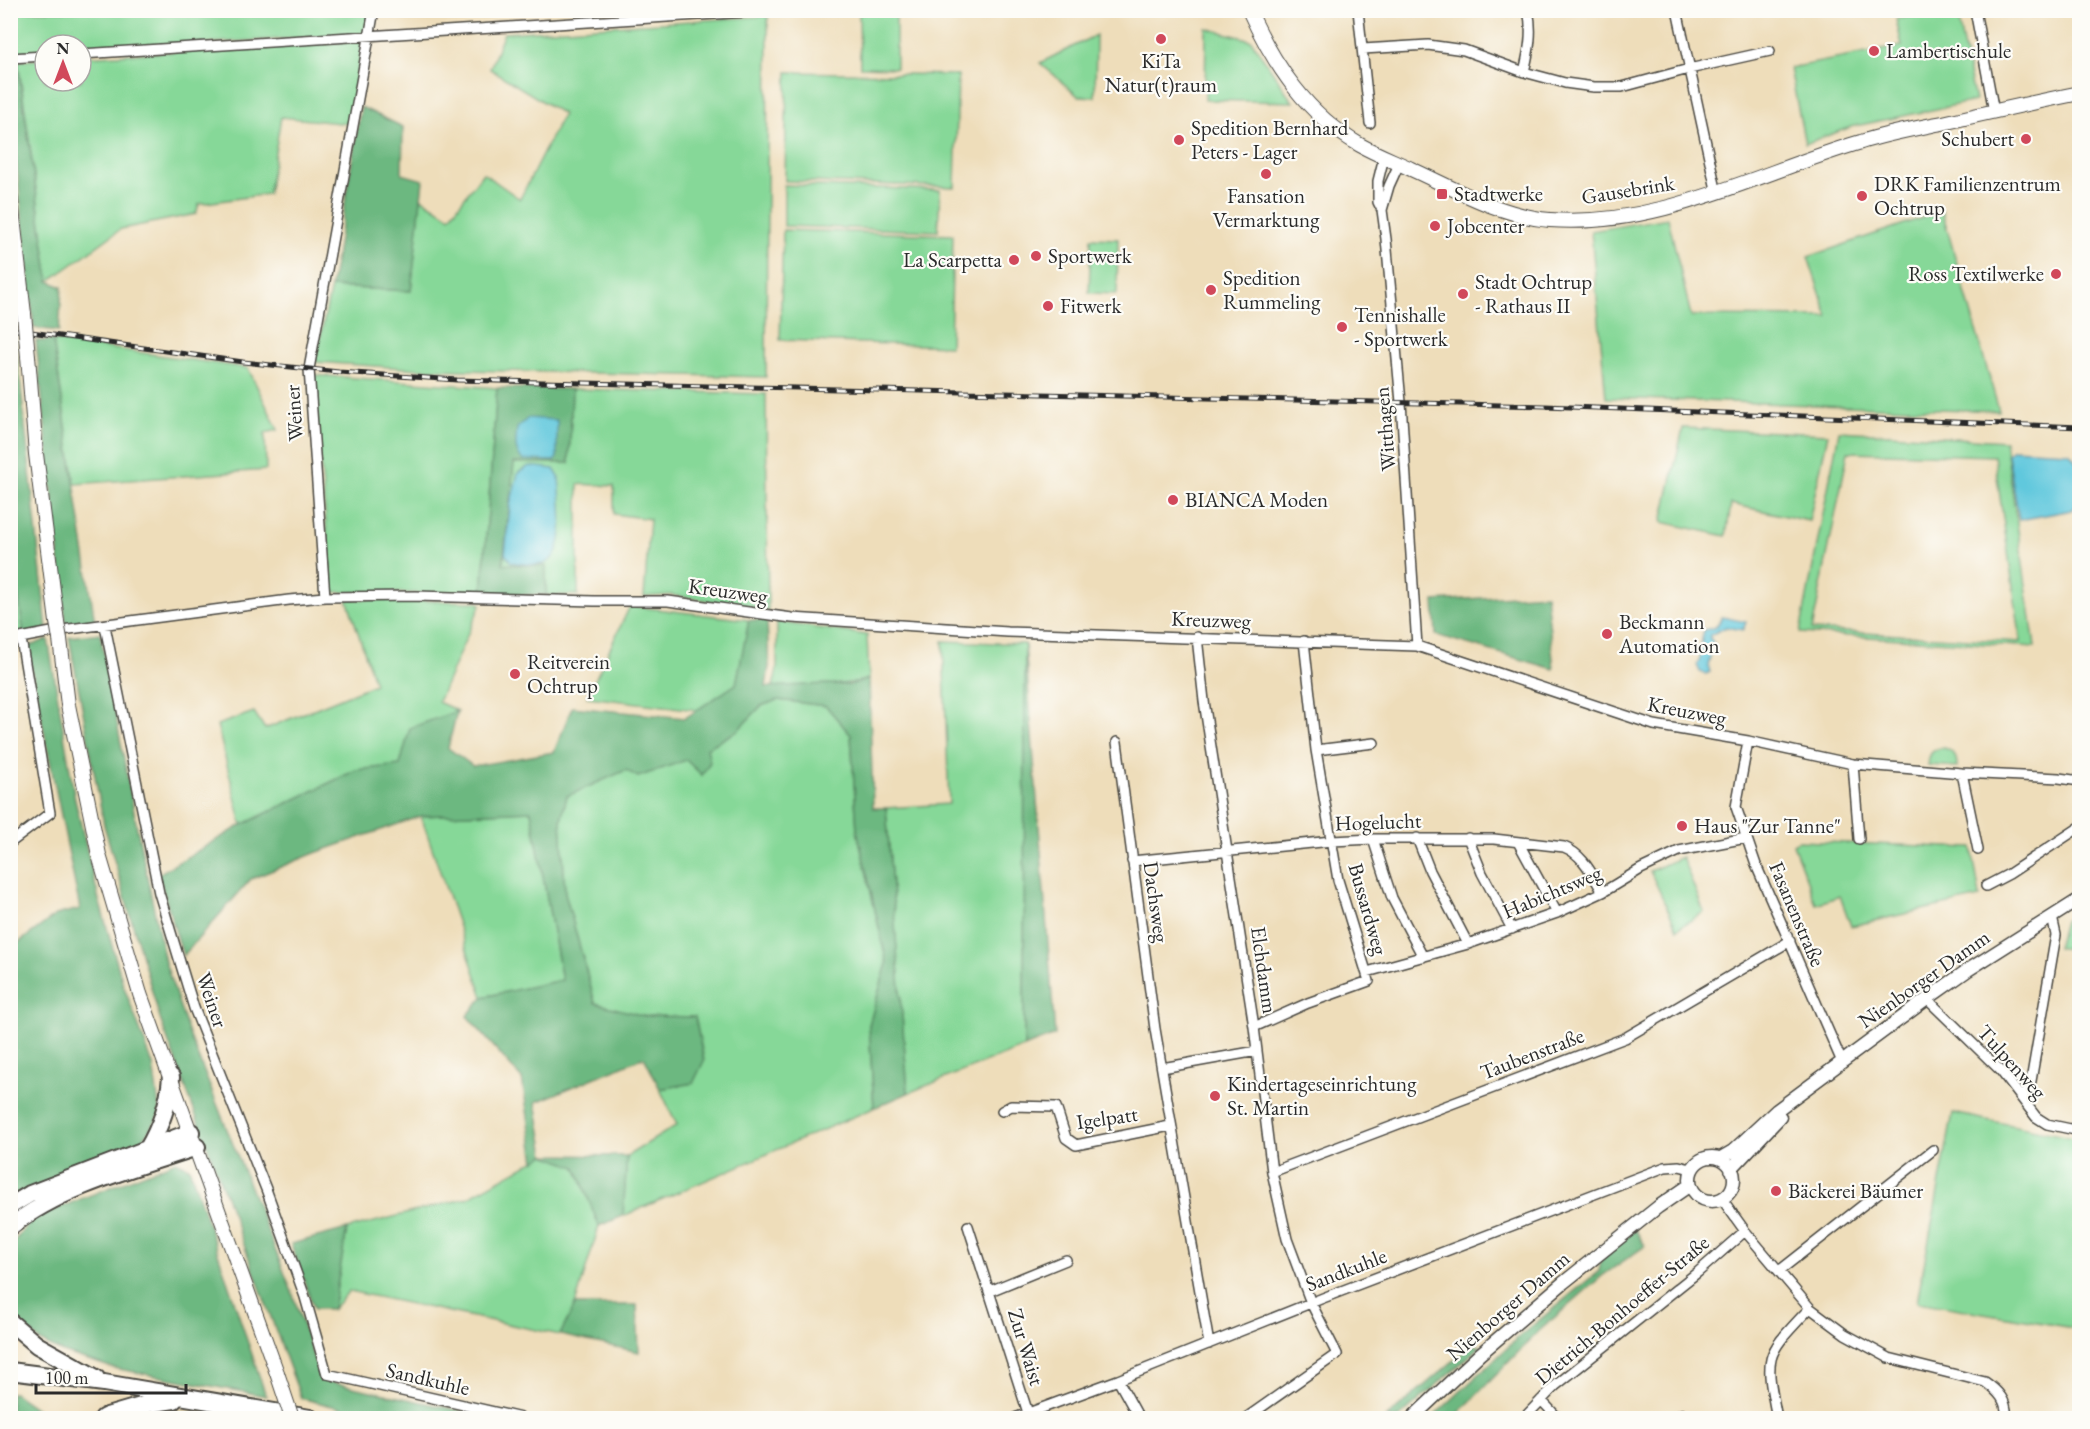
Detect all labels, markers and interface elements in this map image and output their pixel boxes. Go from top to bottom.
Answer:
marker: KiTa Natur(t)raum [1154,32,1168,46]
north arrow [33,33,93,93]
place label: Lambertischule [1886,37,2011,64]
text: N [57,38,70,59]
marker: Lambertischule [1867,44,1881,58]
place label: KiTa Natur(t)raum [1105,47,1217,98]
place label: Spedition Bernhard Peters - Lager [1191,114,1349,165]
place label: Schubert [1941,125,2014,152]
marker: Schubert [2019,132,2033,146]
marker: Spedition Bernhard Peters - Lager [1172,133,1186,147]
marker: Fansation Vermarktung [1259,167,1273,181]
street label: Gausebrink [1580,169,1677,210]
place label: DRK Familienzentrum Ochtrup [1874,170,2061,221]
place label: Stadtwerke [1454,180,1543,207]
place label: Fansation Vermarktung [1213,182,1320,233]
marker: Stadtwerke [1435,187,1449,201]
marker: DRK Familienzentrum Ochtrup [1855,189,1869,203]
place label: Jobcenter [1445,212,1525,239]
marker: Jobcenter [1428,219,1442,233]
place label: Sportwerk [1048,242,1133,269]
place label: La Scarpetta [903,246,1003,273]
marker: Sportwerk [1029,249,1043,263]
marker: La Scarpetta [1007,253,1021,267]
place label: Ross Textilwerke [1908,260,2044,287]
place label: Spedition Rummeling [1223,264,1321,315]
marker: Ross Textilwerke [2049,267,2063,281]
place label: Stadt Ochtrup - Rathaus II [1475,268,1592,319]
marker: Spedition Rummeling [1204,283,1218,297]
marker: Stadt Ochtrup - Rathaus II [1456,287,1470,301]
place label: Fitwerk [1060,292,1123,319]
marker: Fitwerk [1041,299,1055,313]
place label: Tennishalle - Sportwerk [1354,301,1449,352]
marker: Tennishalle - Sportwerk [1335,320,1349,334]
street label: Weiner [278,384,309,442]
street label: Witthagen [1367,386,1402,472]
place label: BIANCA Moden [1185,486,1328,513]
marker: BIANCA Moden [1166,493,1180,507]
street label: Kreuzweg [687,572,770,610]
street label: Kreuzweg [1171,605,1252,634]
place label: Beckmann Automation [1618,608,1720,659]
marker: Beckmann Automation [1600,627,1614,641]
place label: Reitverein Ochtrup [527,648,610,699]
marker: Reitverein Ochtrup [508,667,522,681]
street label: Kreuzweg [1645,690,1730,732]
street label: Hogelucht [1334,806,1422,837]
place label: Haus "Zur Tanne" [1694,812,1841,839]
marker: Haus "Zur Tanne" [1675,819,1689,833]
street label: Fasanenstraße [1763,857,1832,970]
street label: Habichtsweg [1498,858,1606,925]
street label: Dachsweg [1137,860,1176,945]
street label: Bussardweg [1343,860,1395,959]
street label: Nienborger Damm [1853,923,1995,1034]
street label: Elchdamm [1245,925,1284,1015]
street label: Weiner [190,969,234,1031]
street label: Tulpenweg [1972,1019,2053,1105]
street label: Taubenstraße [1476,1021,1588,1086]
place label: Kindertageseinrichtung St. Martin [1227,1070,1417,1121]
marker: Kindertageseinrichtung St. Martin [1208,1089,1222,1103]
street label: Igelpatt [1075,1100,1140,1135]
place label: Bäckerei Bäumer [1788,1177,1923,1204]
marker: Bäckerei Bäumer [1769,1184,1783,1198]
street label: Dietrich-Bonhoeffer-Straße [1529,1229,1714,1390]
street label: Sandkuhle [1301,1242,1390,1297]
street label: Nienborger Damm [1440,1245,1575,1367]
street label: Zur Waist [1002,1305,1051,1389]
street label: Sandkuhle [384,1356,472,1401]
scale bar [36,1357,186,1395]
text: 100 m [45,1366,89,1389]

